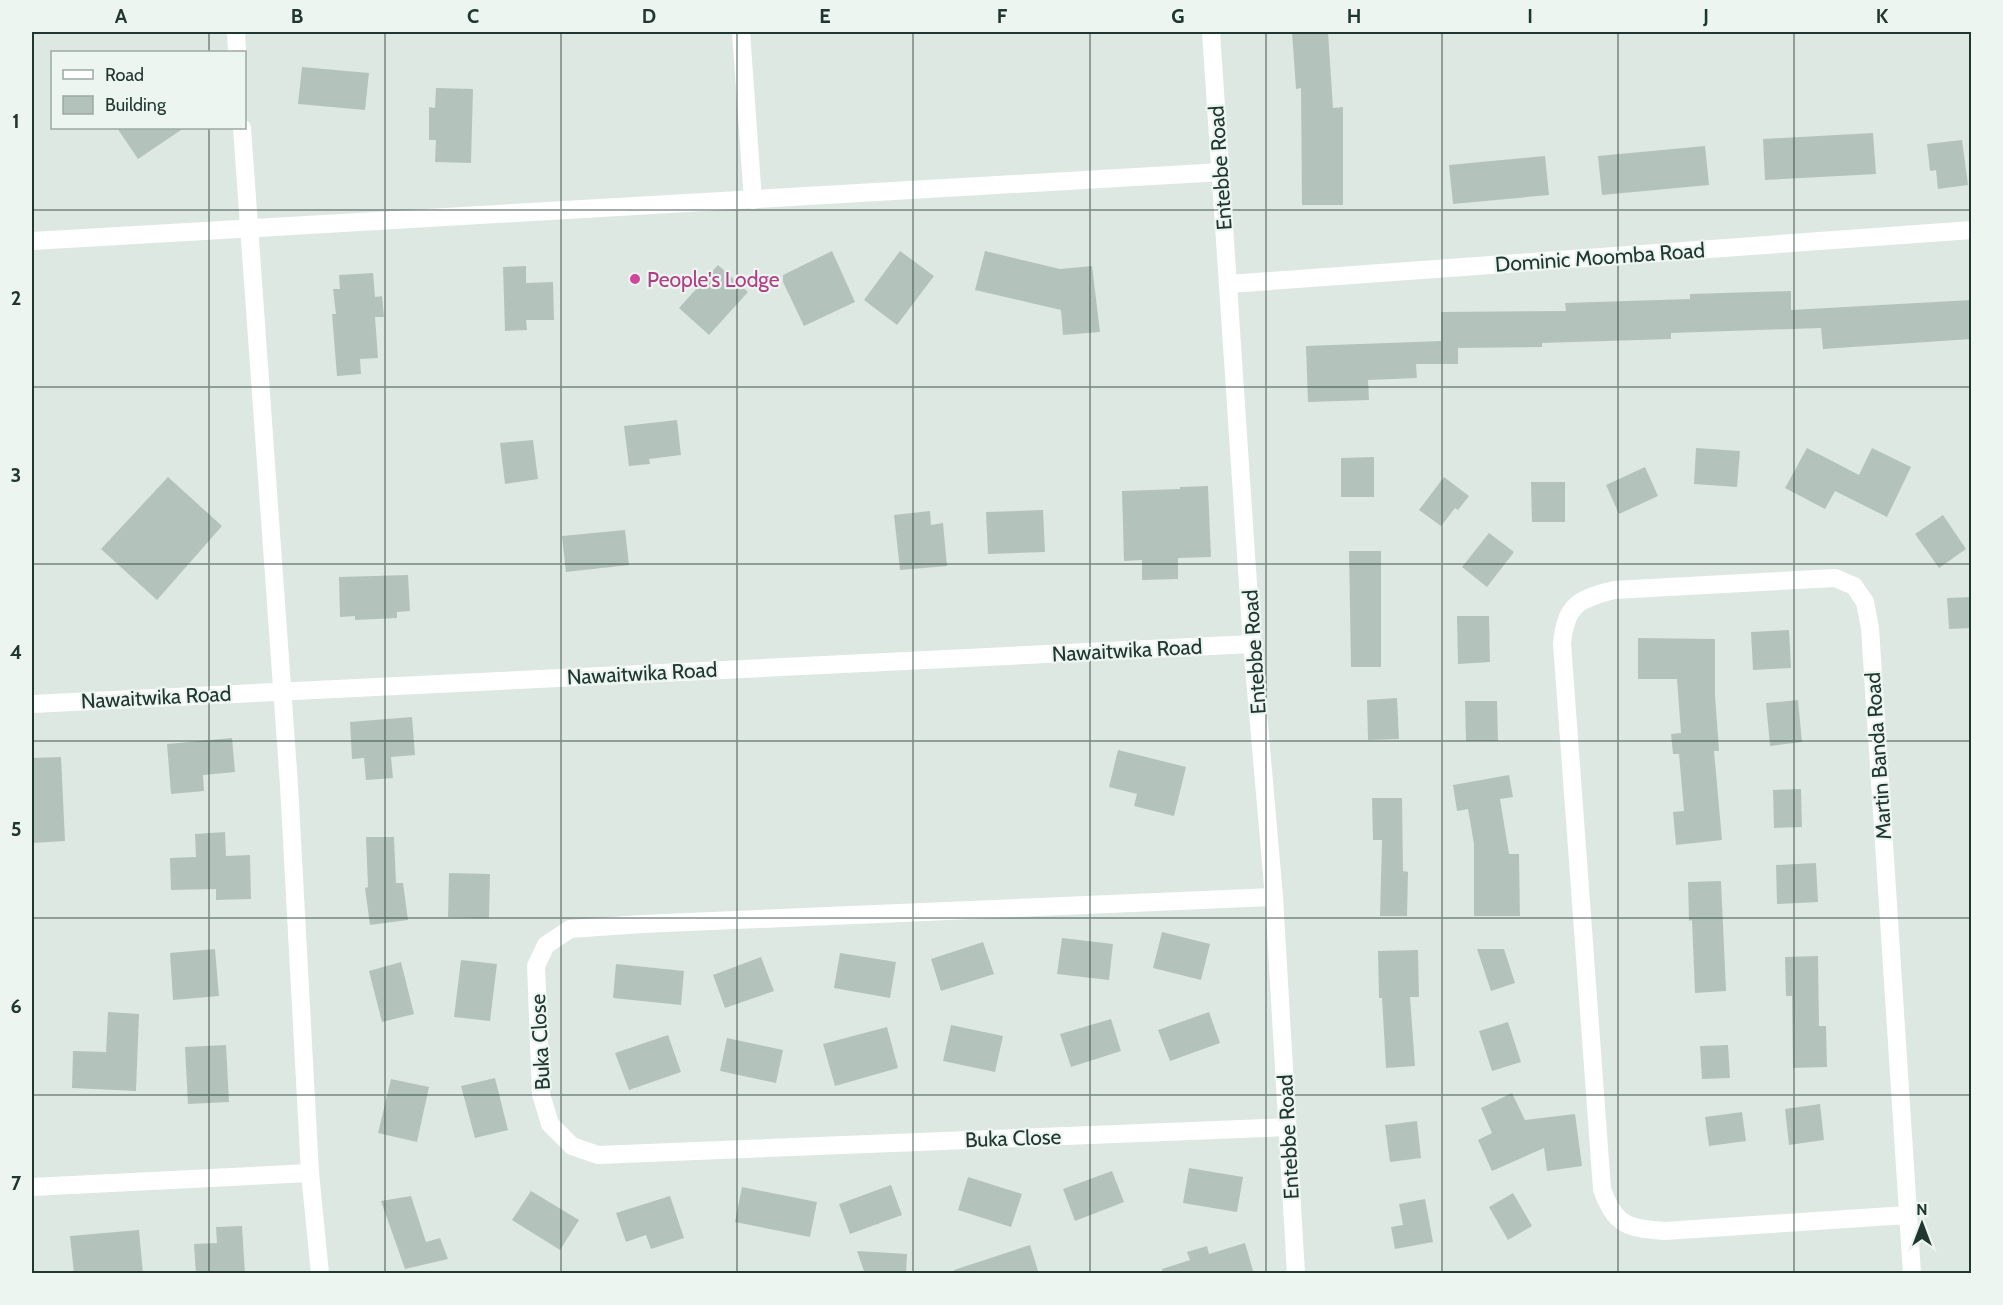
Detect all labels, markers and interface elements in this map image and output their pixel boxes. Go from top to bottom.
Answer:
text: A [115,4,128,28]
text: B [291,4,303,28]
text: C [467,4,479,28]
text: D [642,4,656,28]
text: E [819,4,831,28]
text: F [997,4,1008,28]
text: G [1171,4,1185,28]
text: H [1347,4,1361,28]
text: I [1527,4,1533,28]
text: J [1702,4,1709,28]
text: K [1876,4,1889,28]
legend [51,51,246,129]
text: Road [105,64,144,86]
text: Building [105,94,167,116]
street label: Entebbe Road [1203,105,1237,231]
text: 1 [12,109,20,133]
street label: Dominic Moomba Road [1494,237,1706,277]
place label: People's Lodge [647,267,780,292]
marker: People's Lodge [628,272,642,286]
text: 2 [11,286,21,310]
text: 3 [11,463,21,487]
street label: Entebbe Road [1237,589,1271,715]
street label: Nawaitwika Road [1051,634,1203,666]
text: 4 [10,640,22,664]
street label: Nawaitwika Road [566,657,718,689]
street label: Martin Banda Road [1860,671,1896,841]
street label: Nawaitwika Road [80,681,232,713]
text: 5 [11,817,21,841]
street label: Buka Close [525,993,555,1091]
text: 6 [10,994,22,1018]
street label: Entebbe Road [1272,1074,1304,1200]
street label: Buka Close [964,1124,1062,1152]
text: 7 [11,1171,22,1195]
north arrow [1892,1194,1952,1254]
text: N [1916,1200,1928,1219]

